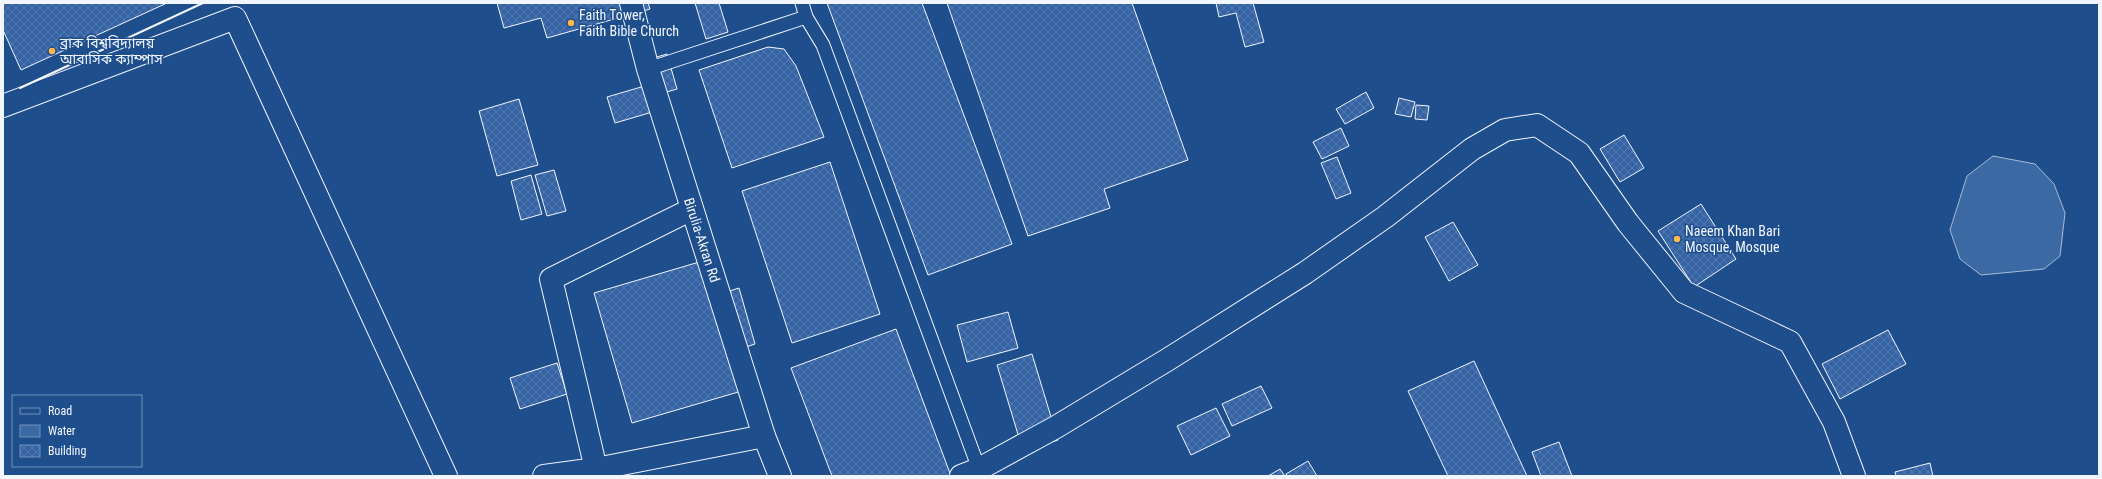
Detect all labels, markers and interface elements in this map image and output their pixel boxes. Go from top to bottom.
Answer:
place label: Faith Tower, Faith Bible Church [579,7,679,39]
marker: Faith Tower, Faith Bible Church [566,18,576,28]
place label: ব্রাক বিশ্ববিদ্যালয় আবাসিক ক্যাম্পাস [59,35,163,67]
marker: ব্রাক বিশ্ববিদ্যালয় আবাসিক ক্যাম্পাস [47,46,57,56]
street label: Birulia-Akran Rd [681,196,723,284]
place label: Naeem Khan Bari Mosque, Mosque [1685,223,1780,255]
marker: Naeem Khan Bari Mosque, Mosque [1672,234,1682,244]
legend [12,395,142,467]
text: Road [48,404,72,418]
text: Water [48,424,76,438]
text: Building [48,444,86,458]

